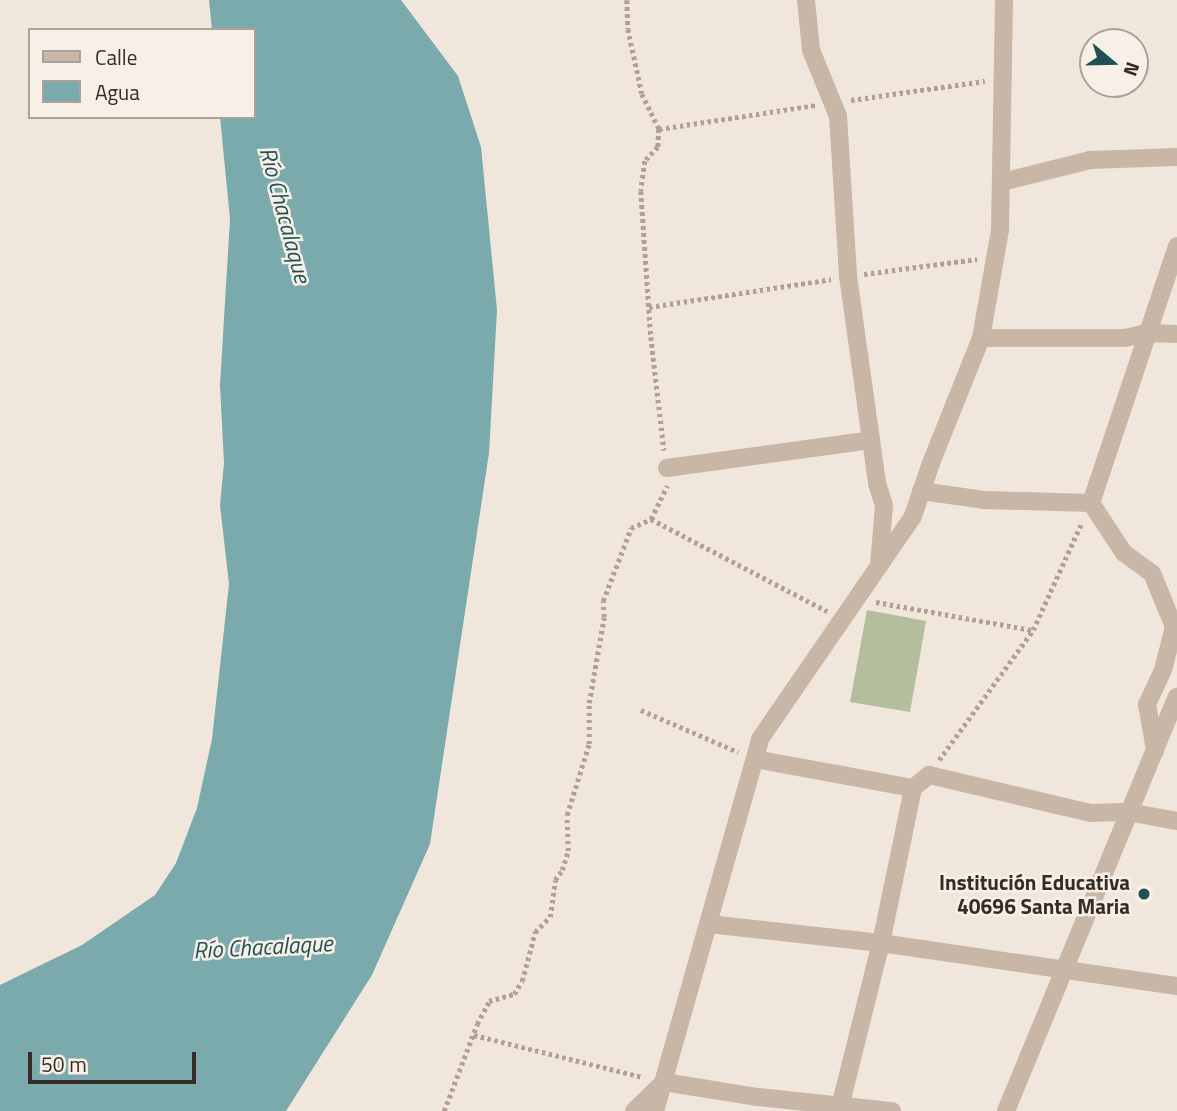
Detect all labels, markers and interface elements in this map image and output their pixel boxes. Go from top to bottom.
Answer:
legend [28,28,256,119]
north arrow [1079,28,1149,98]
text: Calle [95,41,137,73]
text: N [1117,58,1148,80]
text: Agua [95,76,140,108]
water label: Río Chacalaque [254,144,316,286]
place label: Institución Educativa 40696 Santa Maria [939,869,1130,919]
marker: Institución Educativa 40696 Santa Maria [1136,886,1152,902]
water label: Río Chacalaque [193,930,333,964]
scale bar [32,1038,200,1082]
text: 50 m [41,1048,87,1080]

